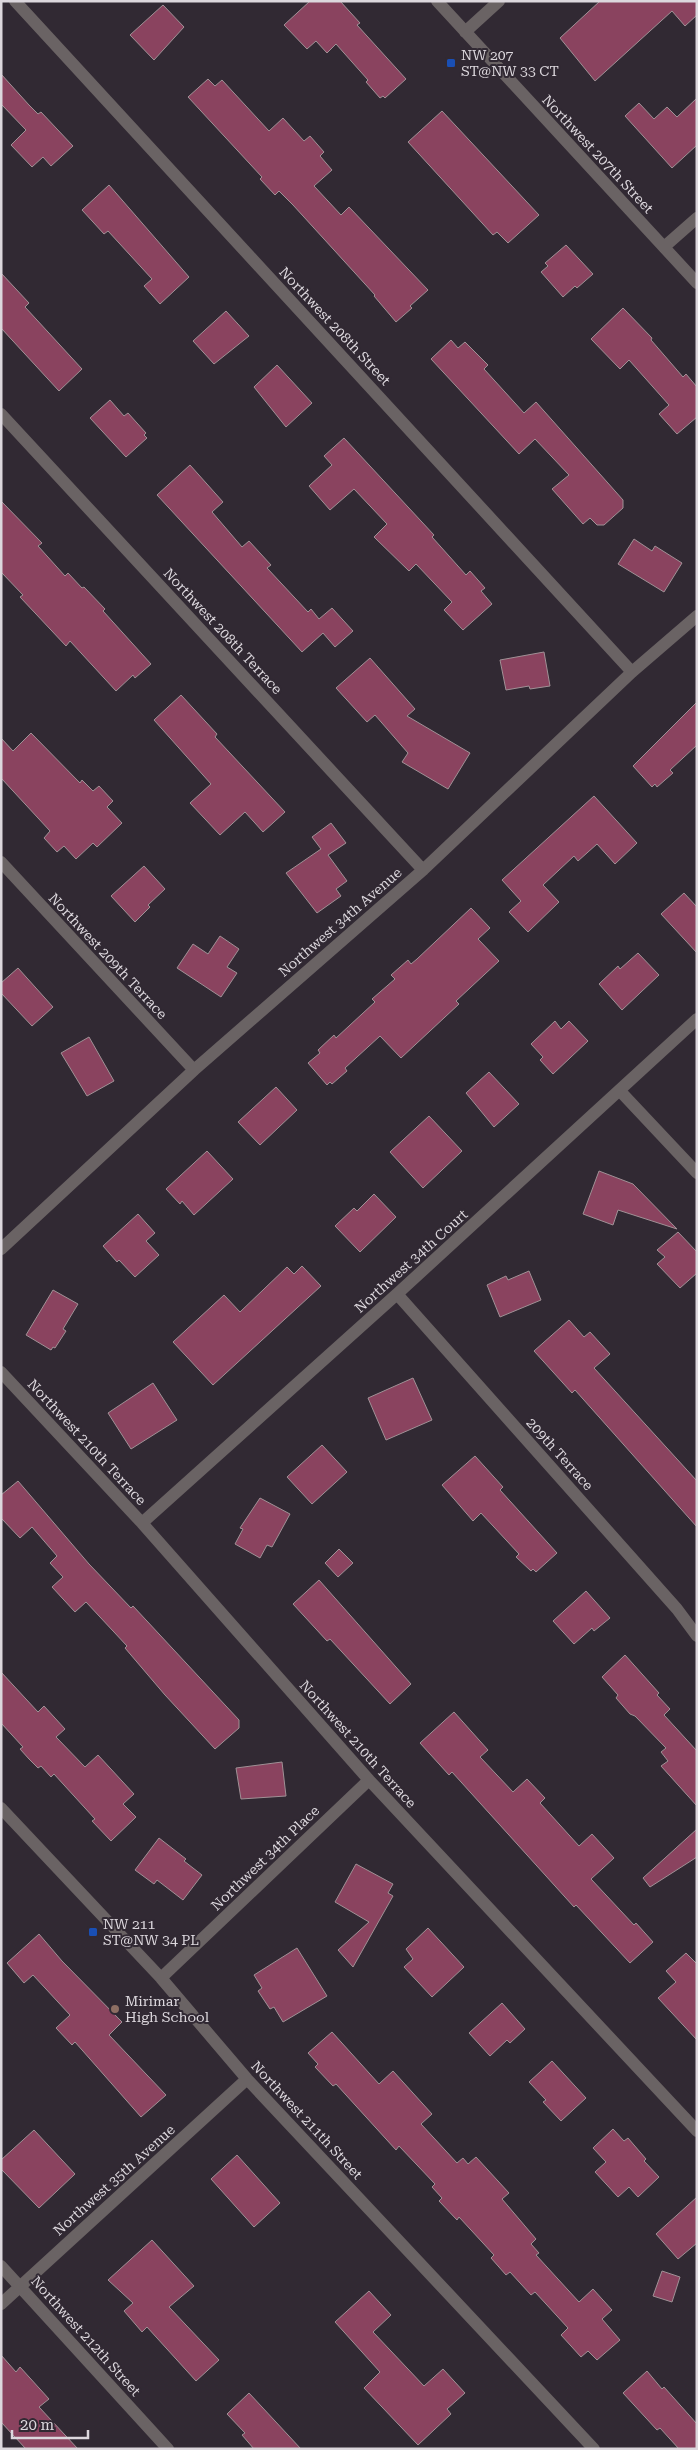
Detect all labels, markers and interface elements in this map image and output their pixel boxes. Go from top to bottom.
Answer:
place label: NW 207 ST@NW 33 CT [461,47,559,79]
marker: NW 207 ST@NW 33 CT [445,57,457,69]
street label: Northwest 207th Street [539,92,657,216]
street label: Northwest 208th Street [276,264,394,388]
street label: Northwest 208th Terrace [161,565,286,697]
street label: Northwest 34th Avenue [275,864,405,980]
street label: Northwest 209th Terrace [46,890,171,1022]
street label: Northwest 34th Court [351,1206,471,1316]
street label: Northwest 210th Terrace [25,1376,150,1508]
street label: 209th Terrace [523,1415,597,1494]
street label: Northwest 210th Terrace [297,1677,420,1811]
street label: Northwest 34th Place [208,1802,323,1914]
place label: NW 211 ST@NW 34 PL [103,1916,199,1948]
marker: NW 211 ST@NW 34 PL [87,1926,99,1938]
place label: Mirimar High School [125,1993,210,2025]
marker: Mirimar High School [109,2003,121,2015]
street label: Northwest 211th Street [248,2058,366,2182]
street label: Northwest 35th Avenue [50,2121,178,2239]
street label: Northwest 212th Street [28,2273,144,2399]
scale bar [12,2408,89,2440]
text: 20 m [20,2416,55,2434]

